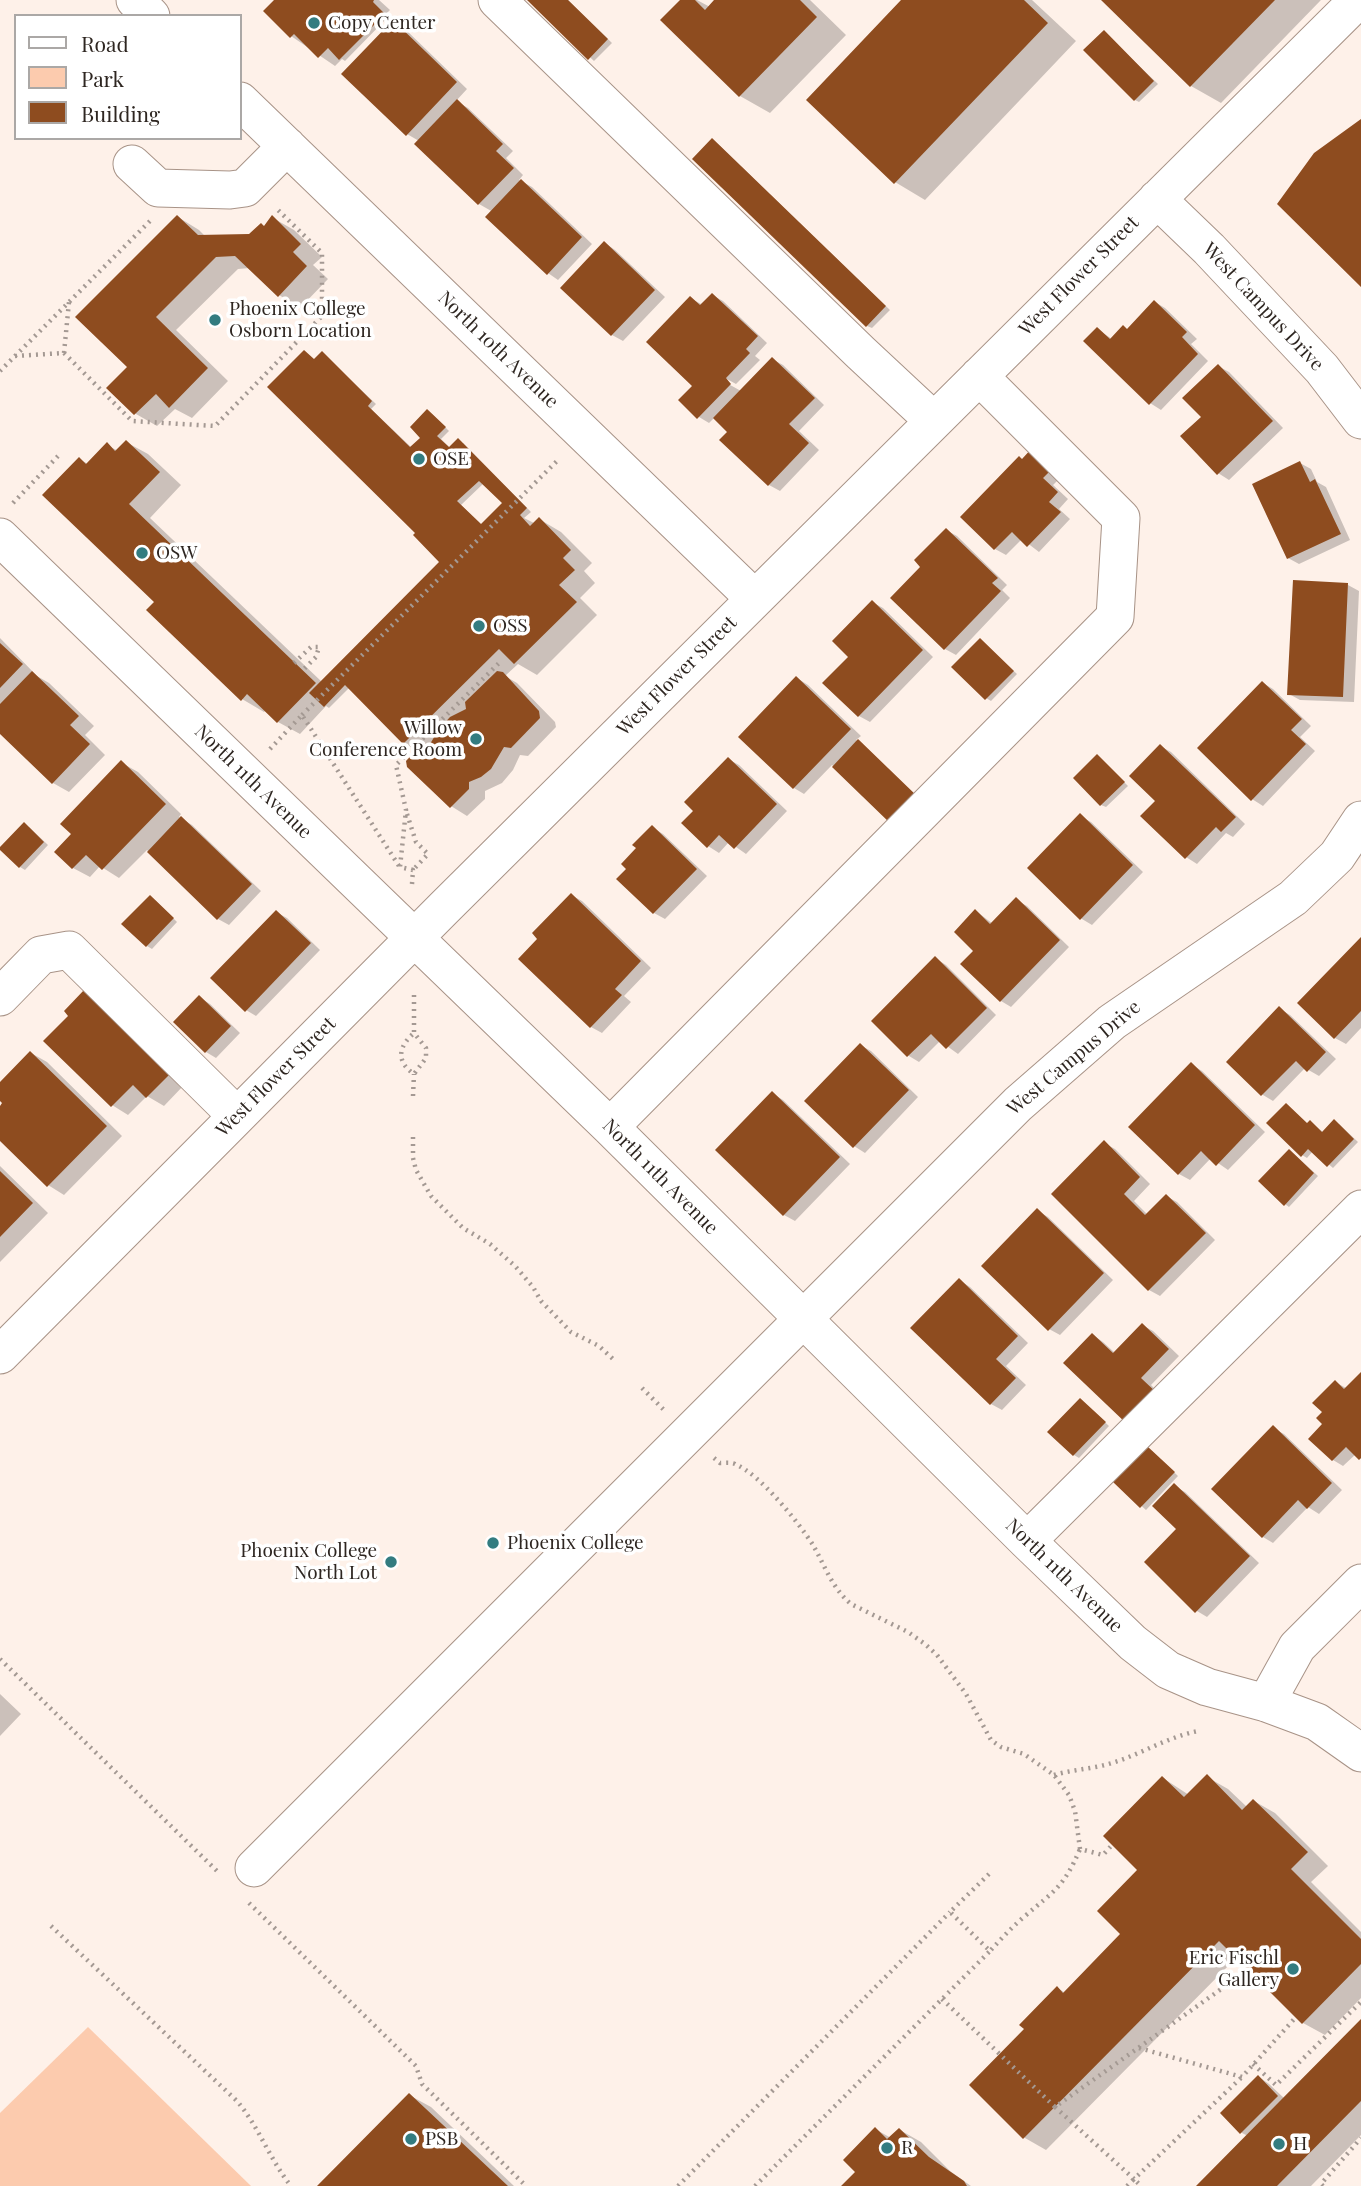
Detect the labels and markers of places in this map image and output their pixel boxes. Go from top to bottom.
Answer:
place label: Copy Center [328,12,435,34]
marker: Copy Center [306,15,322,31]
place label: Phoenix College Osborn Location [229,298,372,342]
marker: Phoenix College Osborn Location [207,312,223,328]
place label: OSE [433,448,469,470]
marker: OSE [411,451,427,467]
place label: OSW [156,542,198,564]
marker: OSW [134,545,150,561]
place label: OSS [493,615,528,637]
marker: OSS [471,618,487,634]
place label: Willow Conference Room [309,717,462,761]
marker: Willow Conference Room [468,731,484,747]
place label: Phoenix College [507,1532,644,1554]
marker: Phoenix College [485,1535,501,1551]
place label: Phoenix College North Lot [240,1540,377,1584]
marker: Phoenix College North Lot [383,1554,399,1570]
place label: Eric Fischl Gallery [1189,1947,1279,1991]
marker: Eric Fischl Gallery [1285,1961,1301,1977]
place label: PSB [425,2128,458,2150]
marker: PSB [403,2131,419,2147]
place label: H [1293,2133,1307,2155]
marker: H [1271,2136,1287,2152]
place label: R [901,2137,913,2159]
marker: R [879,2140,895,2156]

